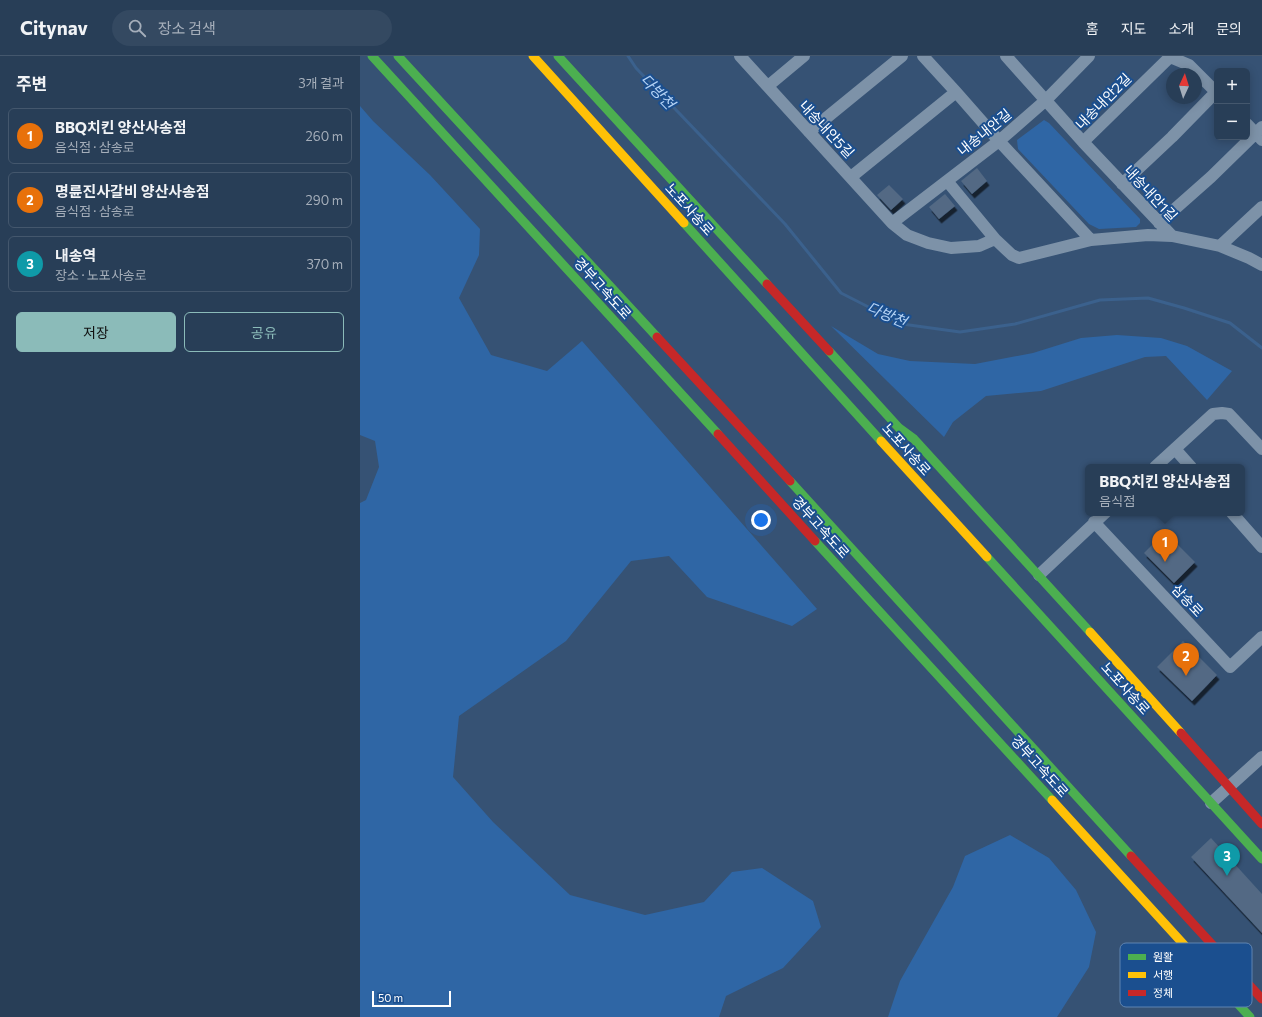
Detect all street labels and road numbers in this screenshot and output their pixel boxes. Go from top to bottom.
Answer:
street label: 내송내안2길 [1071,69,1135,133]
street label: 내송내안5길 [796,97,858,161]
street label: 내송내안길 [954,105,1014,159]
street label: 내송내안1길 [1121,161,1181,225]
street label: 노포사송로 [662,179,718,239]
street label: 경부고속도로 [571,254,635,322]
street label: 노포사송로 [879,419,935,479]
street label: 경부고속도로 [789,493,853,561]
street label: 삼송로 [1169,580,1207,620]
street label: 노포사송로 [1098,658,1154,718]
street label: 경부고속도로 [1008,732,1072,800]

